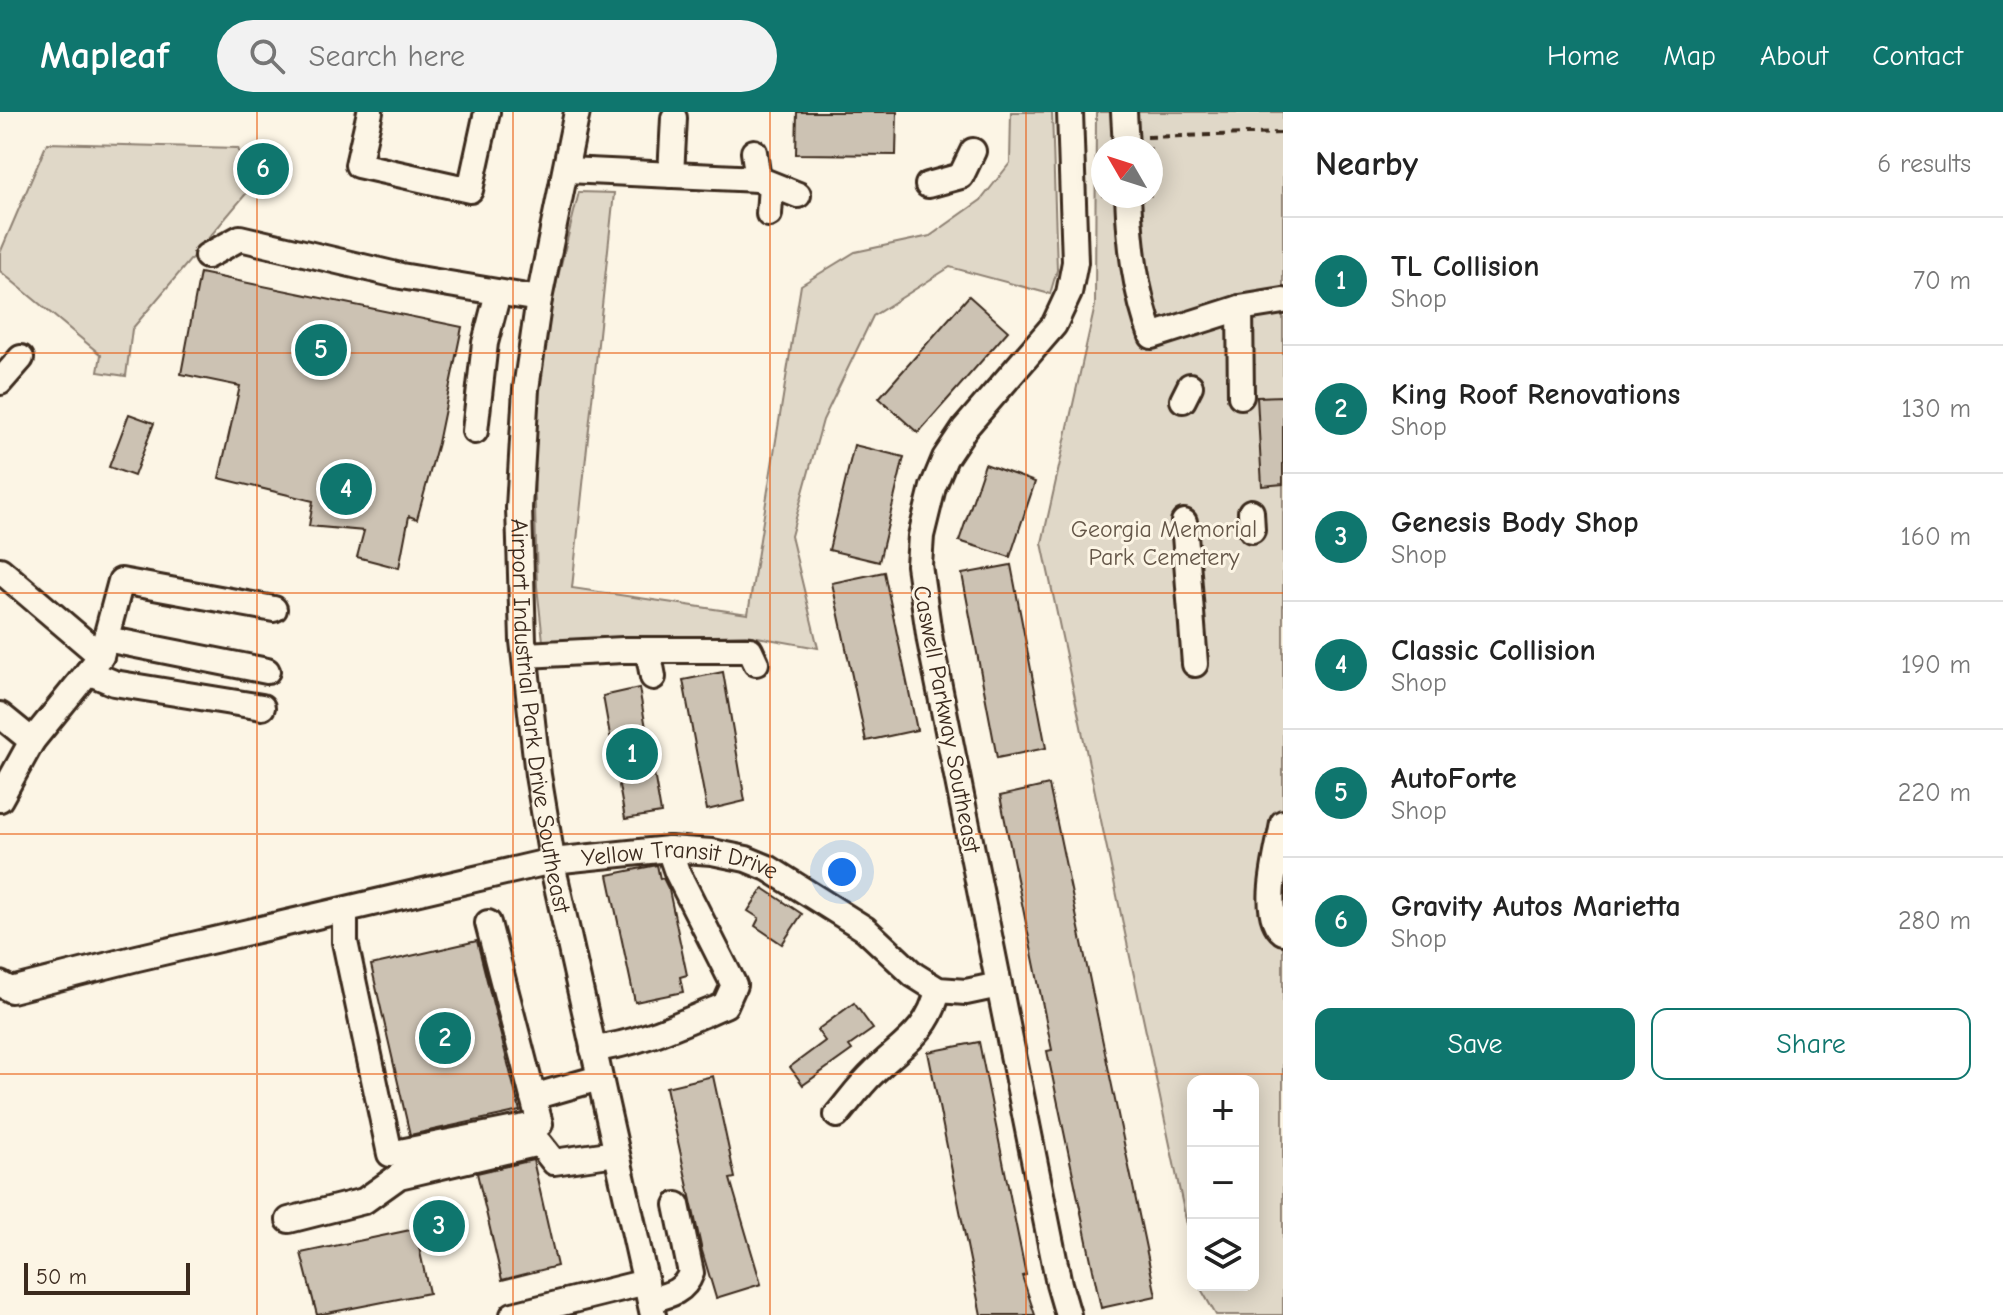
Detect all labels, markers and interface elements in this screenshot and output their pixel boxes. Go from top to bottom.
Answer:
search box [217,20,777,92]
text: Mapleaf [40,34,169,78]
icon: search [245,34,289,78]
text: Search here [309,39,465,74]
text: Home [1547,40,1619,72]
text: Map [1663,40,1716,72]
text: About [1760,40,1828,72]
text: Contact [1872,40,1963,72]
north arrow [1091,136,1163,208]
pin: 6 [237,139,289,199]
text: Nearby [1315,144,1418,184]
text: 6 results [1877,149,1971,179]
text: TL Collision [1391,249,1540,284]
text: 1 [1336,266,1346,296]
text: 70 m [1913,266,1971,296]
text: Shop [1391,284,1447,314]
pin: 5 [295,320,347,380]
text: King Roof Renovations [1391,377,1680,412]
text: 2 [1335,394,1347,424]
text: 130 m [1902,394,1971,424]
text: Shop [1391,412,1447,442]
pin: 4 [320,459,372,519]
text: Genesis Body Shop [1391,505,1639,540]
park label: Georgia Memorial Park Cemetery [1071,515,1257,571]
street label: Airport Industrial Park Drive Southeast [505,518,577,917]
text: 3 [1335,522,1347,552]
text: 160 m [1901,522,1971,552]
text: Shop [1391,540,1447,570]
street label: Caswell Parkway Southeast [907,583,987,856]
text: Classic Collision [1391,633,1596,668]
text: 4 [1335,650,1347,680]
text: 190 m [1901,650,1971,680]
text: Shop [1391,668,1447,698]
pin: 1 [606,724,658,784]
text: AutoForte [1391,761,1517,796]
text: 5 [1334,778,1348,808]
text: 220 m [1898,778,1971,808]
text: Shop [1391,796,1447,826]
street label: Yellow Transit Drive [580,835,784,885]
your location [822,852,862,892]
text: Gravity Autos Marietta [1391,889,1681,924]
text: 6 [1334,906,1348,936]
text: 280 m [1898,906,1971,936]
text: Shop [1391,924,1447,954]
pin: 2 [419,1008,471,1068]
button: Save [1315,1008,1635,1080]
button: Share [1651,1008,1971,1080]
map controls [1187,1075,1259,1291]
button: + [1187,1075,1259,1147]
button: − [1187,1147,1259,1219]
pin: 3 [413,1196,465,1256]
button: layers [1187,1219,1259,1291]
scale bar [24,1259,190,1295]
text: 50 m [36,1264,87,1290]

